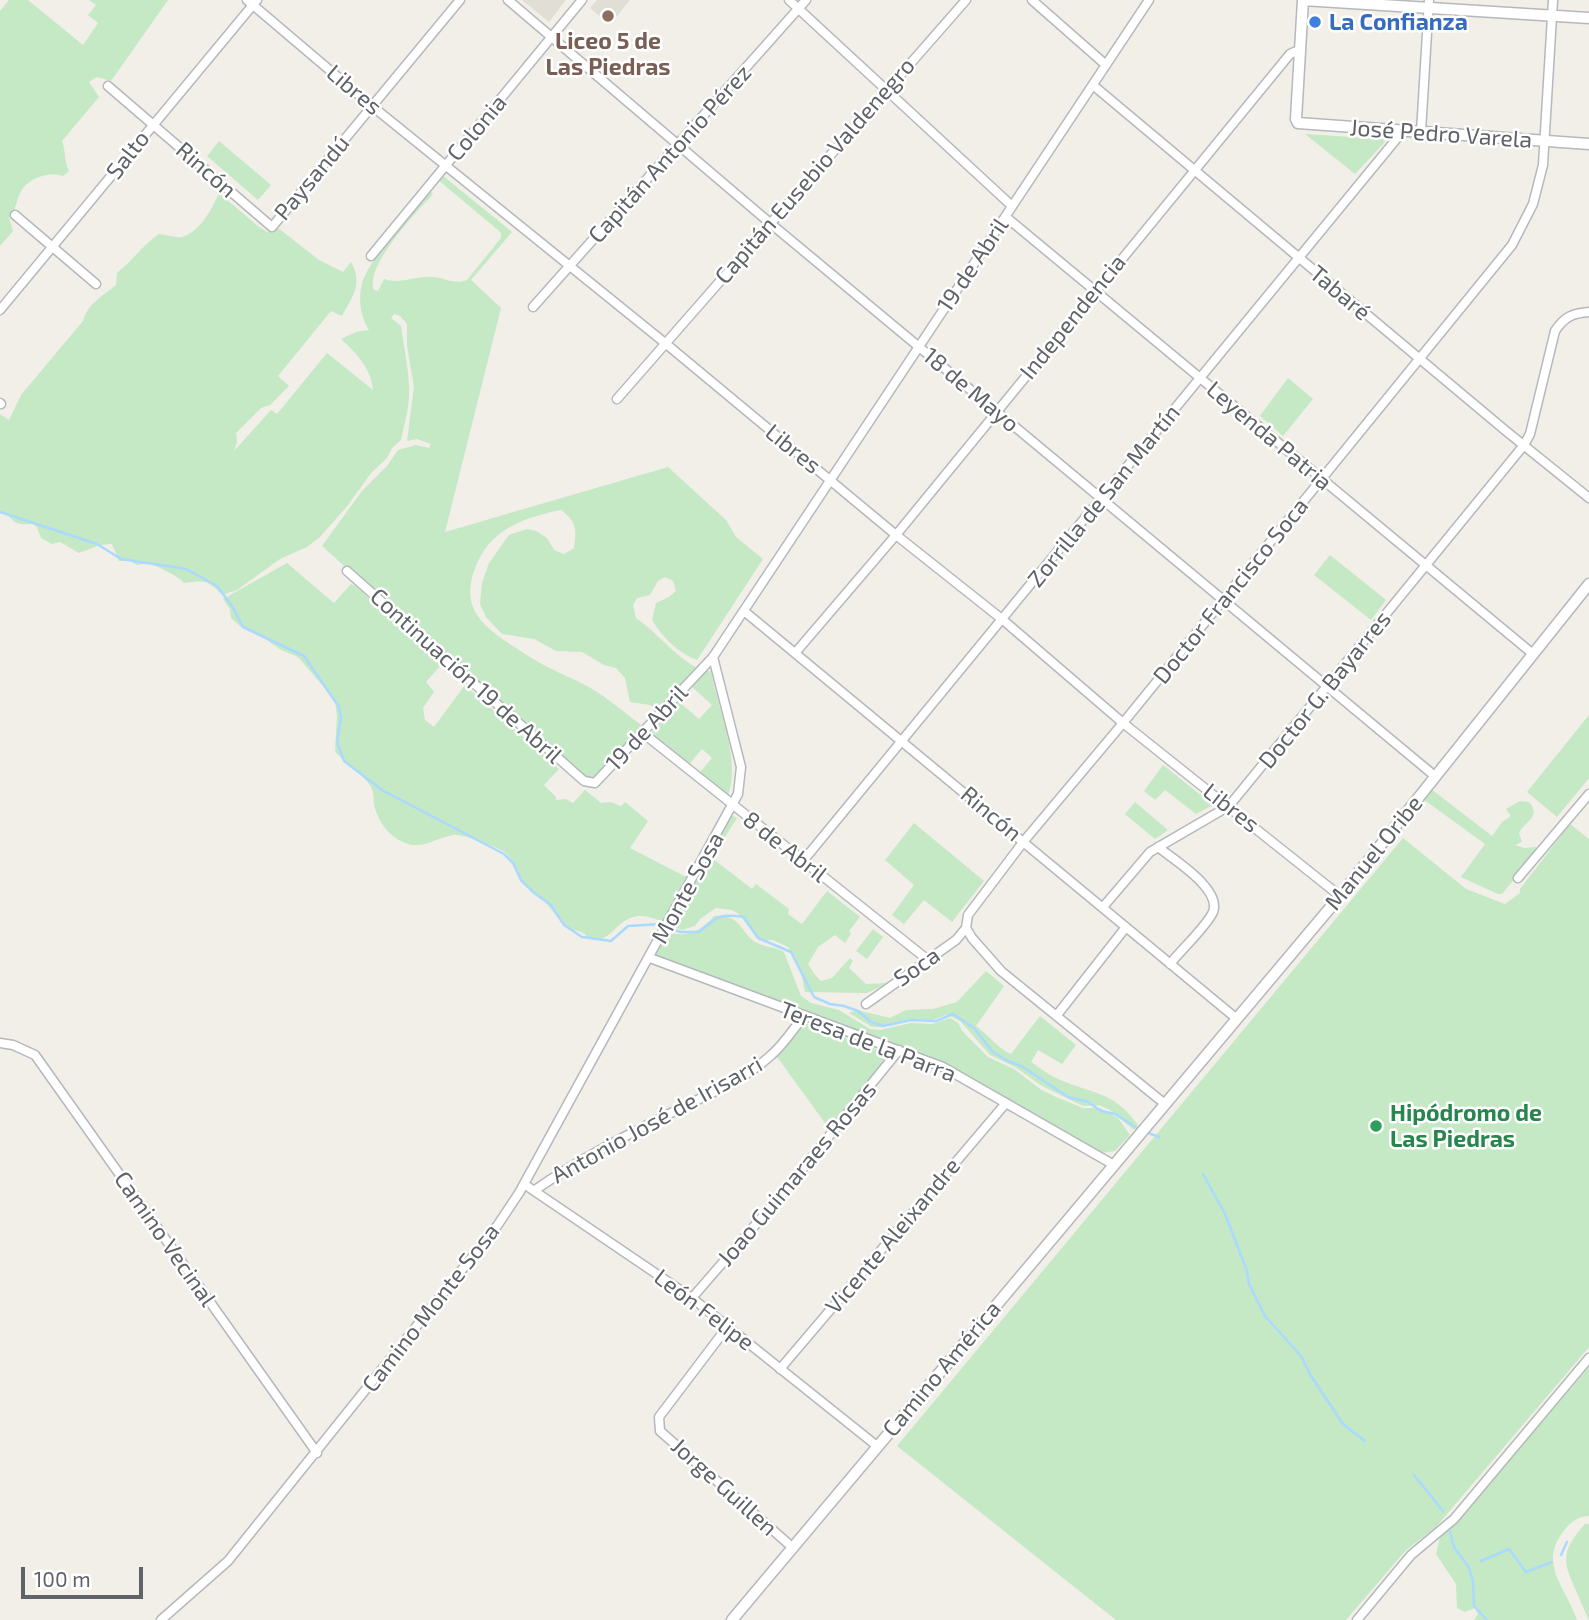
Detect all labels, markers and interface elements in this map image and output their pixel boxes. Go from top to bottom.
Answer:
marker: Liceo 5 de Las Piedras [600,8,616,24]
place label: La Confianza [1329,8,1468,36]
marker: La Confianza [1307,14,1323,30]
place label: Liceo 5 de Las Piedras [546,27,670,81]
street label: Capitán Eusebio Valdenegro [709,52,921,290]
street label: Libres [321,59,387,121]
street label: Capitán Antonio Pérez [583,59,757,249]
street label: Colonia [441,89,513,167]
street label: José Pedro Varela [1349,114,1533,154]
street label: Salto [100,125,156,185]
street label: Paysandú [269,130,355,226]
street label: Rincón [170,136,242,204]
street label: 19 de Abril [932,213,1014,317]
street label: Independencia [1014,249,1132,385]
street label: Tabaré [1304,260,1376,326]
street label: 18 de Mayo [917,342,1025,438]
street label: Leyenda Patria [1201,376,1337,496]
street label: Zorrilla de San Martín [1022,399,1186,593]
street label: Libres [760,418,826,480]
street label: Doctor Francisco Soca [1148,493,1314,689]
street label: Continuación 19 de Abril [364,582,568,770]
street label: Doctor G. Bayarres [1253,606,1397,774]
street label: 19 de Abril [600,679,694,777]
street label: Libres [1197,778,1265,838]
street label: Rincón [955,781,1027,847]
street label: Manuel Oribe [1319,790,1429,916]
street label: 8 de Abril [738,806,832,888]
street label: Monte Sosa [646,827,730,949]
street label: Soca [889,941,945,993]
street label: Teresa de la Parra [776,996,960,1088]
street label: Antonio José de Irisarri [547,1051,767,1189]
street label: Joao Guimaraes Rosas [712,1076,882,1272]
place label: Hipódromo de Las Piedras [1390,1099,1542,1153]
marker: Hipódromo de Las Piedras [1368,1118,1384,1134]
street label: Vicente Aleixandre [820,1153,966,1319]
street label: Camino Vecinal [108,1166,222,1312]
street label: Camino Monte Sosa [357,1218,505,1398]
street label: León Felipe [648,1263,760,1357]
street label: Camino América [877,1295,1007,1443]
street label: Jorge Guillen [665,1432,783,1542]
scale bar [24,1554,147,1598]
text: 100 m [34,1566,91,1591]

